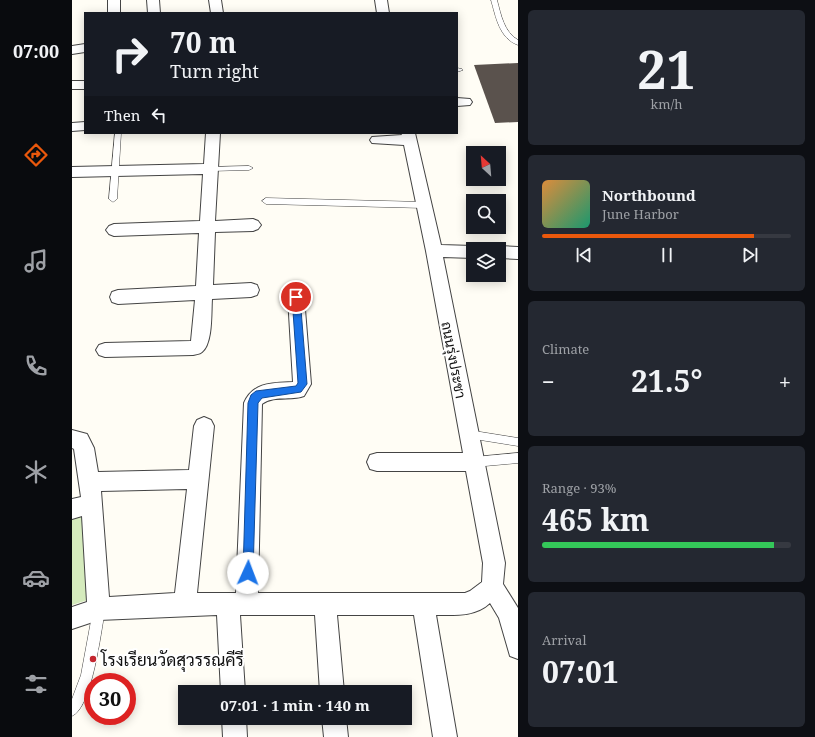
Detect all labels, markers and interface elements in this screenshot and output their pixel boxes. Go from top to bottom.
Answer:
text: 70 m [170,23,237,61]
icon: right [104,28,156,80]
text: 21 [637,33,696,104]
text: 07:00 [13,39,59,63]
text: Turn right [170,59,259,83]
text: km/h [651,95,682,113]
icon: left [148,104,170,126]
text: Then [104,105,140,125]
icon: directions [22,141,50,169]
north arrow [466,146,506,186]
map controls [466,146,506,282]
text: Northbound [602,185,696,205]
button: search [466,194,506,234]
text: June Harbor [602,205,679,223]
button: layers [466,242,506,282]
icon: previous [573,244,595,266]
icon: pause [656,244,678,266]
icon: next [739,244,761,266]
icon: music [22,247,50,275]
pin [279,280,313,314]
icon: arrive [285,286,307,308]
street label: ถนนรุ่งประชา [436,320,471,400]
text: Climate [542,340,589,358]
icon: phone [22,352,50,380]
text: 21.5° [631,360,703,401]
text: − [542,366,555,396]
text: + [779,366,791,396]
icon: climate [22,458,50,486]
text: Range · 93% [542,479,616,497]
text: 465 km [542,499,649,540]
position arrow [227,552,269,594]
icon: car [22,564,50,592]
text: Arrival [542,631,586,649]
place label: โรงเรียนวัดสุวรรณคีรี [100,648,244,672]
text: 07:01 [542,651,619,692]
marker: โรงเรียนวัดสุวรรณคีรี [88,654,98,664]
icon: filters [22,670,50,698]
speed limit sign: 30 [84,673,136,725]
text: 07:01 · 1 min · 140 m [220,695,370,715]

